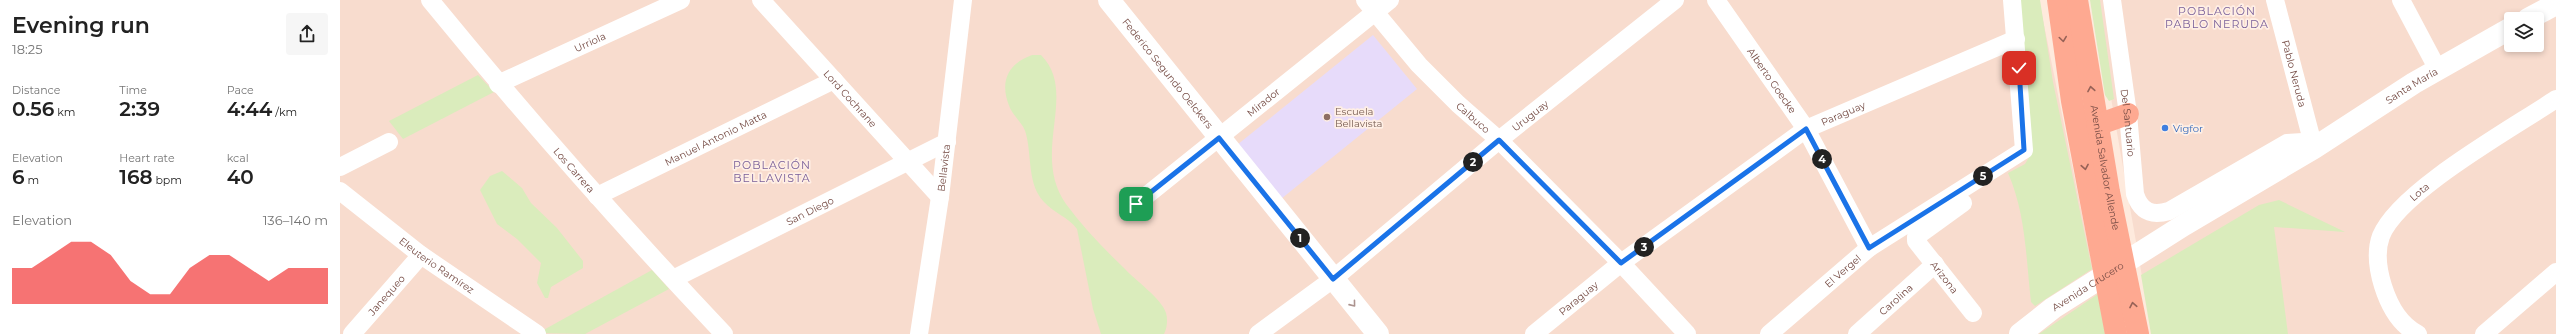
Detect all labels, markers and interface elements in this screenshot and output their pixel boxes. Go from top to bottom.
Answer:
district label: POBLACIÓN PABLO NERUDA [2165,4,2269,31]
text: Evening run [12,12,150,39]
map controls [2504,12,2544,52]
button: layers [2504,12,2544,52]
button: share [286,13,328,55]
street label: Federico Segundo Oelckers [1119,16,1216,131]
street label: Urriola [572,29,608,55]
one-way arrow [2058,36,2067,42]
street label: Pablo Neruda [2279,39,2309,109]
text: 18:25 [12,41,43,57]
street label: Alberto Goecke [1744,45,1799,116]
pin [2002,51,2036,85]
icon: check [2008,57,2030,79]
street label: Santa María [2383,65,2440,107]
street label: Lord Cochrane [821,67,880,130]
text: Distance [12,83,60,97]
text: Time [119,83,147,97]
text: Pace [227,83,254,97]
street label: Mirador [1244,85,1283,120]
one-way arrow [2087,86,2096,92]
street label: Del Santuario [2118,88,2138,157]
text: 0.56 [12,97,54,121]
text: 2:39 [119,97,160,121]
text: 4:44 [227,97,272,121]
street label: Uruguay [1509,97,1552,134]
street label: Paraguay [1819,98,1868,129]
street label: Calbuco [1453,99,1493,136]
street label: Avenida Salvador Allende [2088,104,2123,231]
text: km [54,105,75,119]
text: /km [272,105,297,119]
place label: Escuela Bellavista [1335,105,1383,130]
street label: Manuel Antonio Matta [663,108,769,169]
marker: Escuela Bellavista [1322,112,1332,122]
place label: Vigfor [2173,122,2203,135]
marker: Vigfor [2160,123,2170,133]
street label: Bellavista [935,143,953,192]
street label: Los Carrera [551,145,597,196]
pin: 4 [1812,149,1832,169]
text: Elevation [12,151,63,165]
text: Heart rate [119,151,175,165]
text: kcal [227,151,249,165]
pin: 2 [1463,152,1483,172]
text: 4 [1818,152,1826,166]
text: 2 [1470,155,1476,169]
district label: POBLACIÓN BELLAVISTA [733,158,811,185]
one-way arrow [2080,164,2088,170]
text: 6 [12,165,25,189]
text: 168 [119,165,153,189]
text: 40 [227,165,254,189]
pin: 5 [1973,166,1993,186]
text: 5 [1980,169,1986,183]
text: m [25,173,39,187]
text: bpm [153,173,182,187]
street label: Lota [2407,180,2432,204]
pin [1119,187,1153,221]
icon: arrive [1125,193,1147,215]
street label: San Diego [784,194,836,228]
text: Elevation [12,212,72,228]
text: 136–140 m [263,212,328,228]
pin: 1 [1290,228,1310,248]
text: 1 [1298,231,1302,245]
street label: Eleuterio Ramírez [396,234,477,296]
pin: 3 [1634,237,1654,257]
text: 3 [1641,240,1647,254]
street label: El Vergel [1822,252,1864,290]
street label: Arizona [1927,259,1961,296]
street label: Avenida Crucero [2050,259,2126,314]
street label: Janequeo [365,272,408,319]
street label: Paraguay [1556,278,1601,318]
street label: Carolina [1876,281,1916,318]
one-way arrow [1348,299,1355,306]
one-way arrow [2129,302,2137,308]

